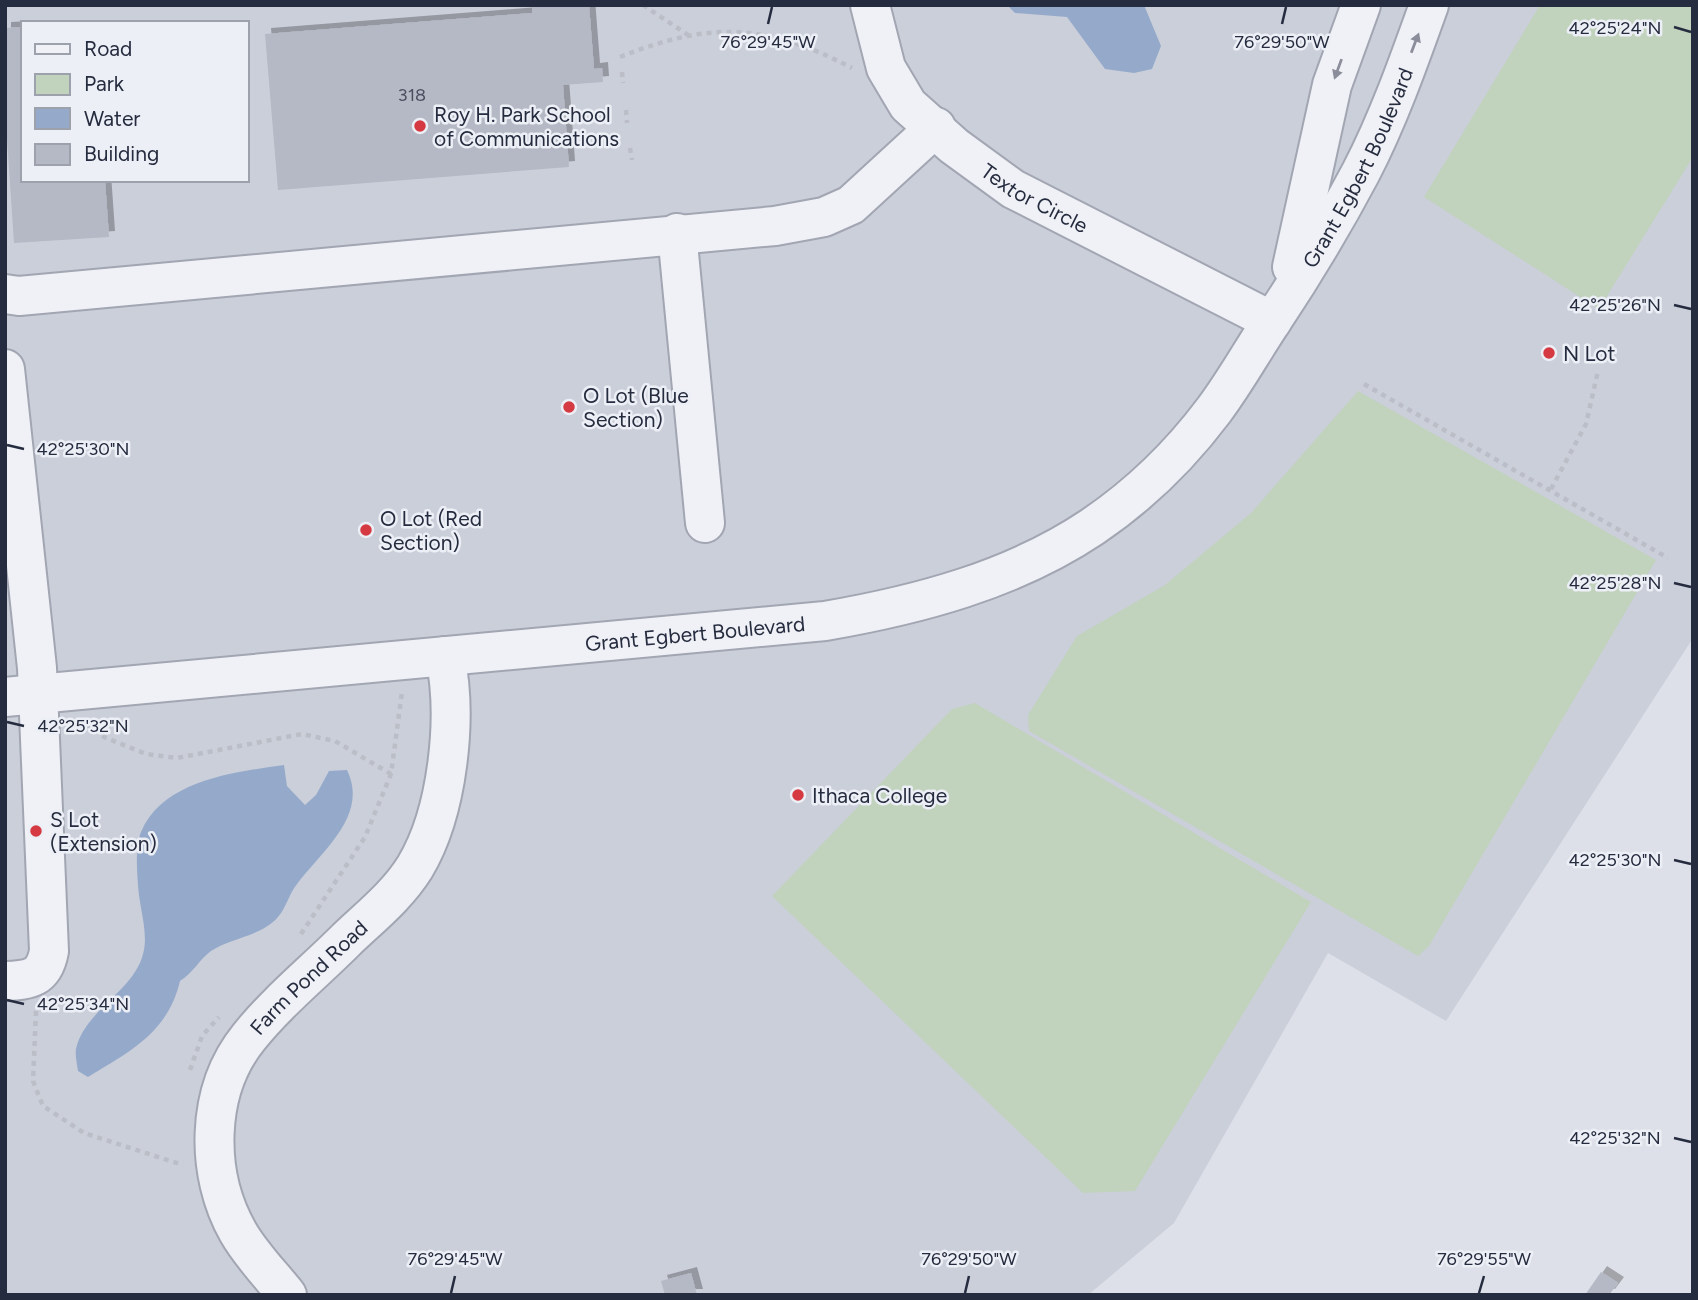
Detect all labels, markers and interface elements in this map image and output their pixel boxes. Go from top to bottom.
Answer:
text: 42°25'24"N [1569,17,1661,39]
legend [21,21,248,182]
text: 76°29'45"W [721,31,816,53]
text: 76°29'50"W [1234,31,1330,53]
one-way arrow [1409,33,1420,54]
text: Road [84,36,132,61]
one-way arrow [1332,59,1343,80]
street label: Grant Egbert Boulevard [1297,64,1418,272]
text: Park [84,71,125,96]
house number: 318 [398,84,426,106]
place label: Roy H. Park School of Communications [434,102,619,151]
text: Water [84,106,140,131]
marker: Roy H. Park School of Communications [412,118,428,134]
text: Building [84,141,159,166]
street label: Textor Circle [977,158,1092,238]
text: 42°25'26"N [1569,294,1661,316]
place label: N Lot [1563,341,1616,366]
marker: N Lot [1541,345,1557,361]
place label: O Lot (Blue Section) [583,383,689,432]
marker: O Lot (Blue Section) [561,399,577,415]
text: 42°25'30"N [37,438,129,460]
place label: O Lot (Red Section) [380,506,482,555]
marker: O Lot (Red Section) [358,522,374,538]
text: 42°25'28"N [1569,572,1661,594]
street label: Grant Egbert Boulevard [584,610,806,656]
text: 42°25'32"N [37,715,129,737]
place label: Ithaca College [812,783,947,808]
marker: Ithaca College [790,787,806,803]
place label: S Lot (Extension) [50,807,157,856]
marker: S Lot (Extension) [28,823,44,839]
text: 42°25'30"N [1569,849,1661,871]
street label: Farm Pond Road [244,914,372,1039]
text: 42°25'34"N [37,993,129,1015]
text: 42°25'32"N [1569,1127,1661,1149]
text: 76°29'45"W [408,1248,503,1270]
text: 76°29'50"W [921,1248,1017,1270]
text: 76°29'55"W [1437,1248,1532,1270]

